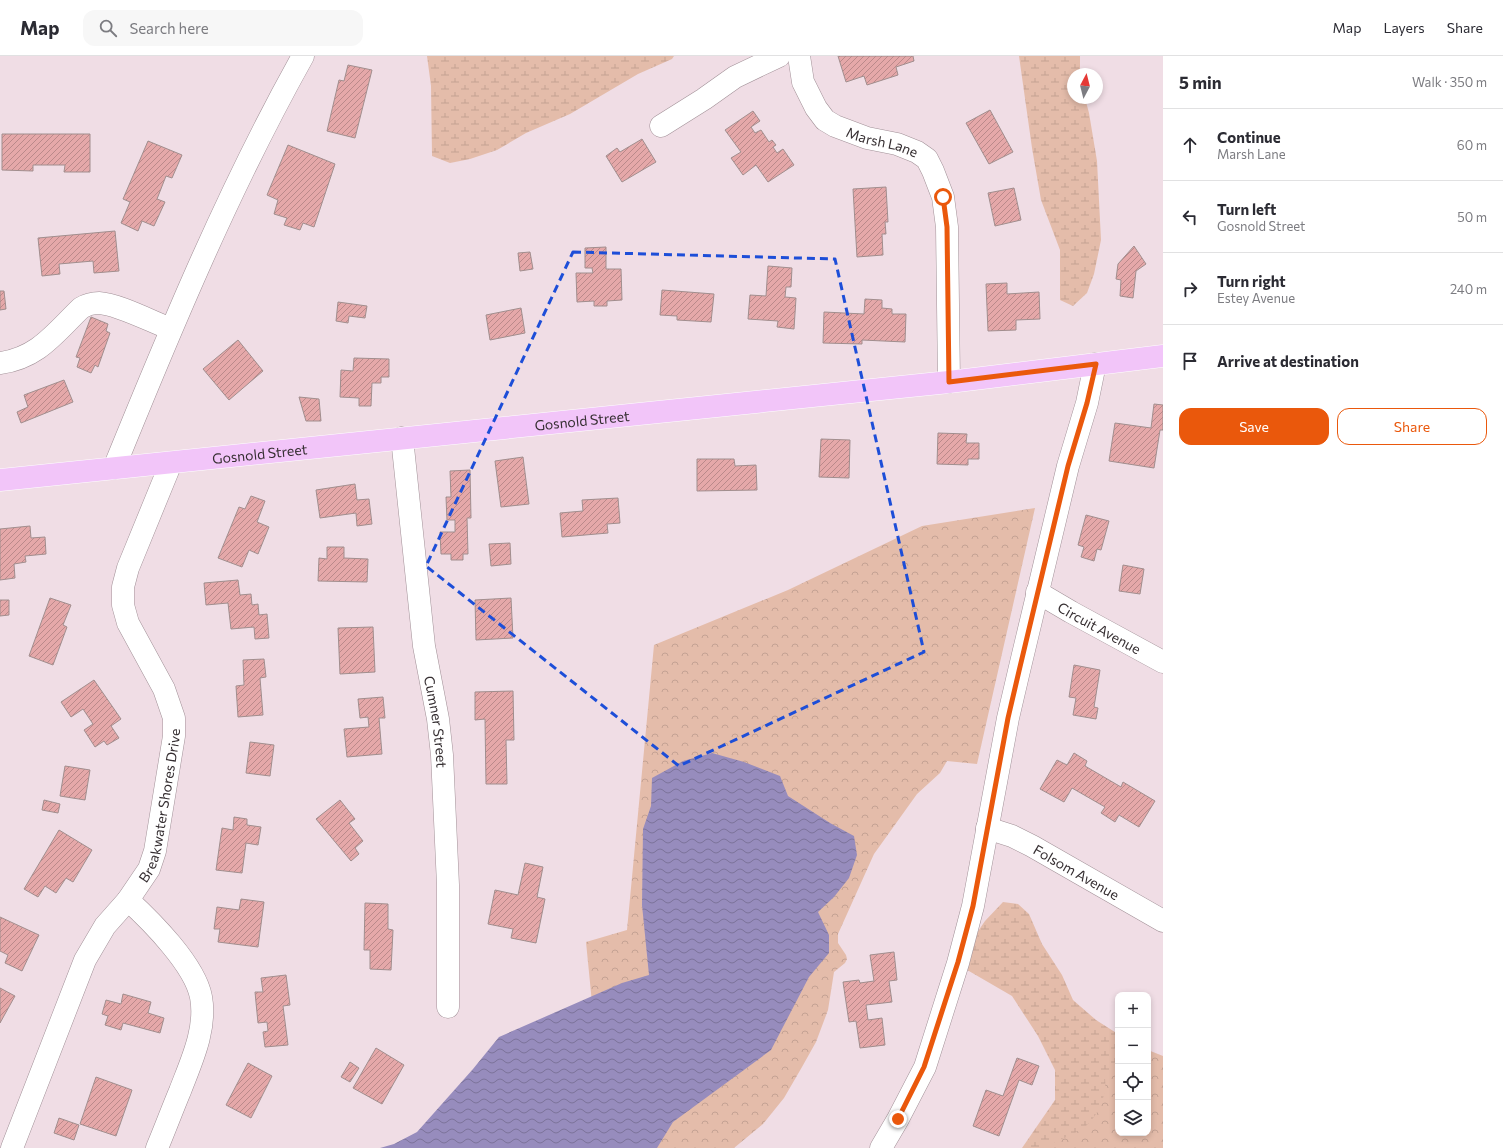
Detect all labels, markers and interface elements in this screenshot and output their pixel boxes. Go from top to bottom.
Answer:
search box [83,10,363,46]
text: Map [20,16,59,39]
icon: search [97,17,119,39]
text: Search here [129,19,209,37]
text: Map [1333,19,1361,36]
text: Layers [1383,19,1425,36]
text: Share [1447,19,1483,36]
north arrow [1067,68,1103,104]
text: 5 min [1179,72,1222,93]
text: Walk · 350 m [1412,74,1487,90]
street label: Marsh Lane [844,123,921,160]
text: Continue [1217,128,1281,146]
icon: ahead [1179,134,1201,156]
text: 60 m [1457,137,1487,153]
text: Marsh Lane [1217,146,1286,162]
route start [934,188,952,206]
text: Turn left [1217,200,1276,218]
icon: left [1179,206,1201,228]
text: 50 m [1457,209,1487,225]
text: Gosnold Street [1217,218,1305,234]
text: Turn right [1217,272,1286,290]
icon: right [1179,278,1201,300]
text: 240 m [1450,281,1487,297]
text: Estey Avenue [1217,290,1295,306]
icon: arrive [1179,350,1201,372]
text: Arrive at destination [1217,352,1359,370]
street label: Gosnold Street [534,407,630,433]
button: Save [1179,408,1329,445]
button: Share [1337,408,1487,445]
street label: Gosnold Street [211,440,308,467]
street label: Circuit Avenue [1055,598,1144,657]
street label: Cumner Street [421,674,451,768]
street label: Breakwater Shores Drive [134,729,183,885]
street label: Folsom Avenue [1031,840,1122,903]
map controls [1115,992,1151,1136]
button: + [1115,992,1151,1028]
button: − [1115,1028,1151,1064]
button: locate [1115,1064,1151,1100]
button: layers [1115,1100,1151,1136]
route end [889,1110,907,1128]

